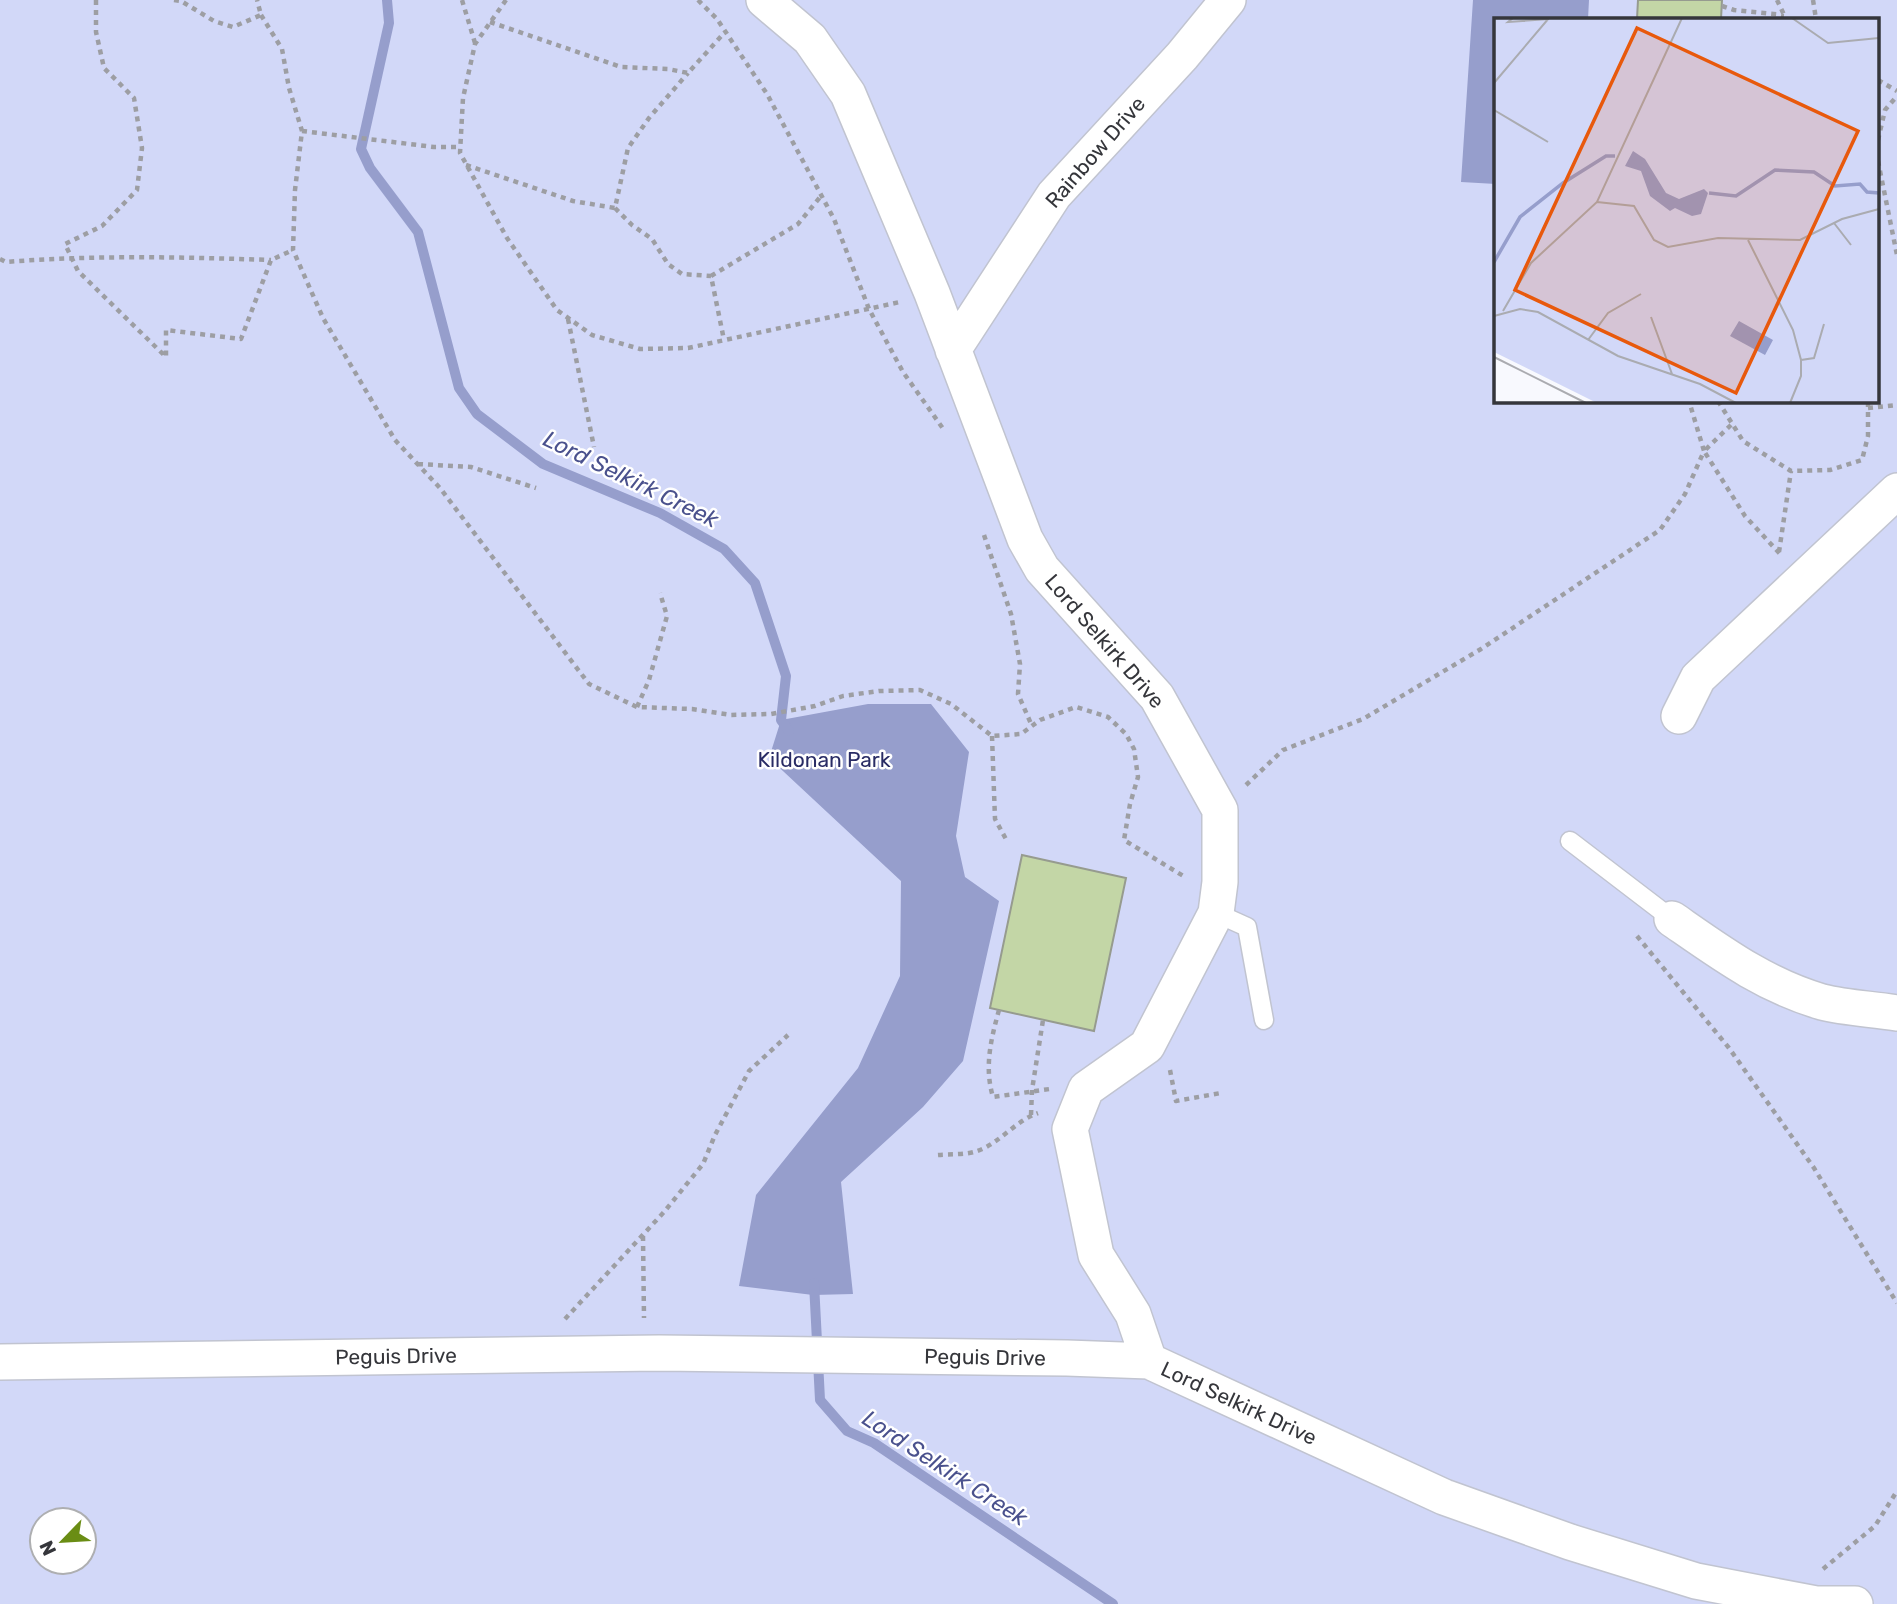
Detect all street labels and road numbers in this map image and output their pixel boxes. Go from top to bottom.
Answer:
street label: Rainbow Drive [1040,91,1150,213]
street label: Lord Selkirk Drive [1040,569,1170,713]
street label: Peguis Drive [335,1342,457,1370]
street label: Peguis Drive [924,1343,1046,1371]
street label: Lord Selkirk Drive [1157,1356,1321,1450]

